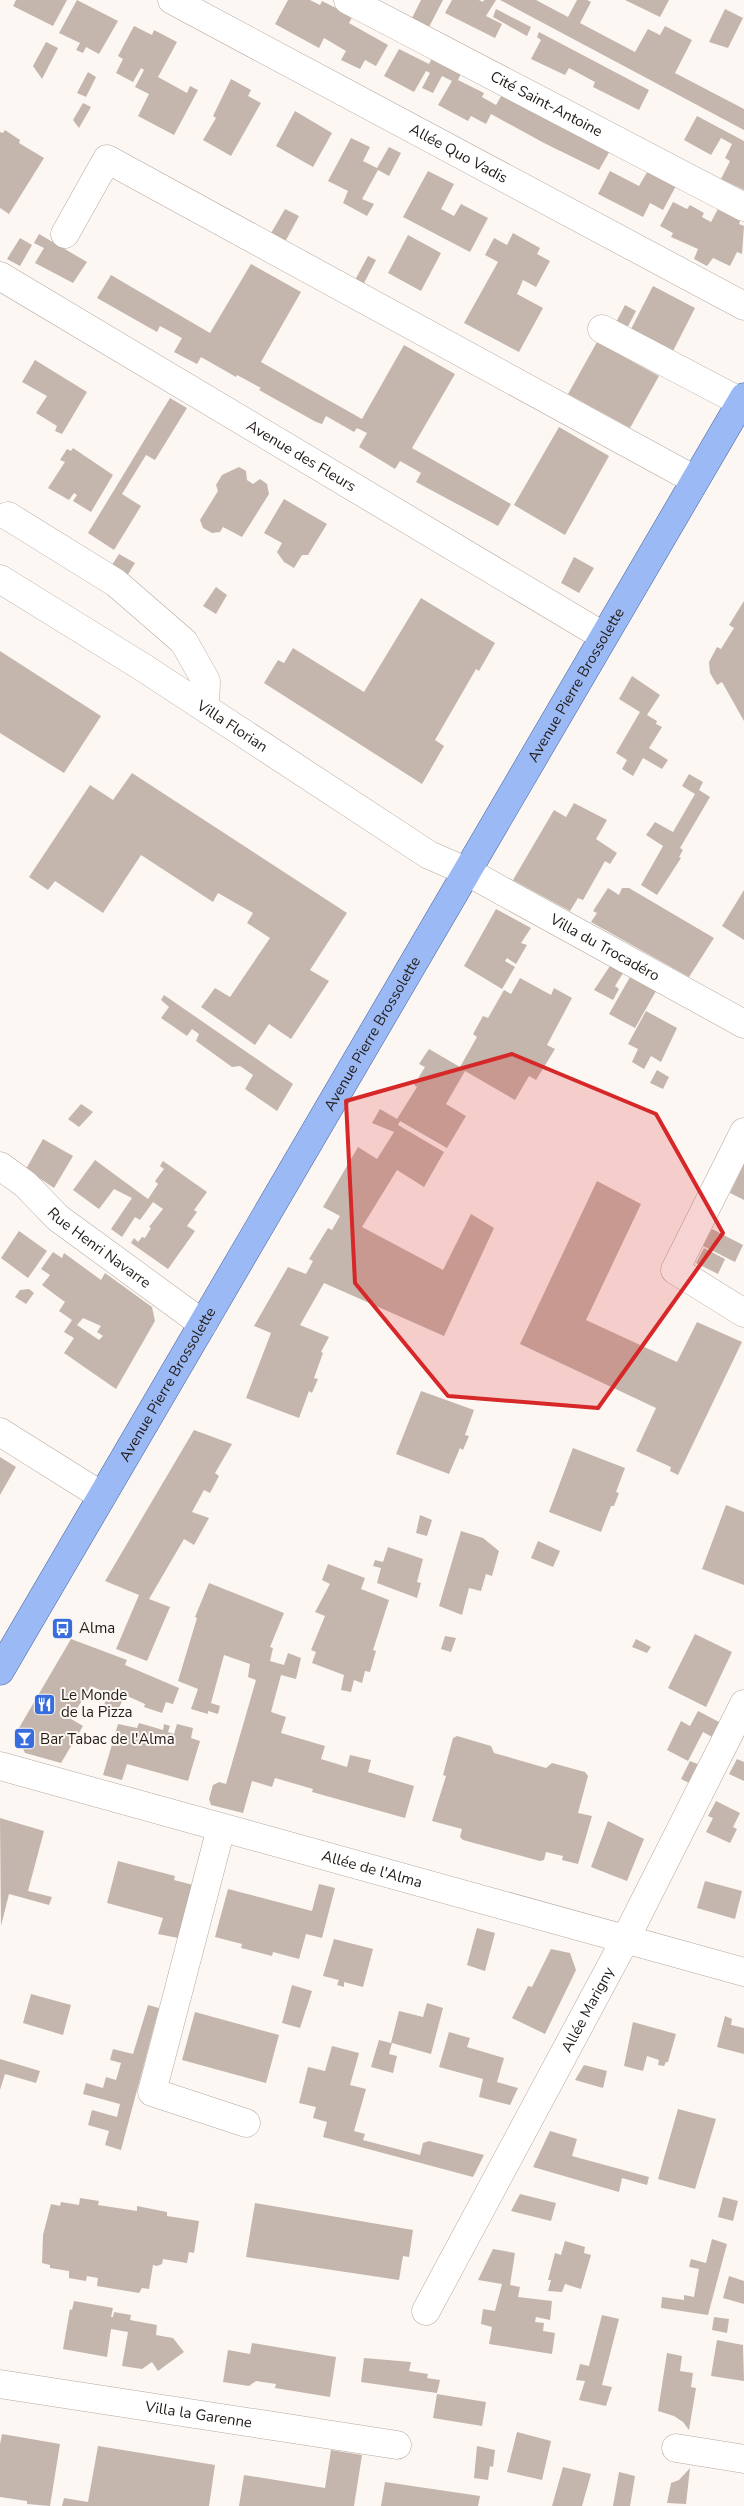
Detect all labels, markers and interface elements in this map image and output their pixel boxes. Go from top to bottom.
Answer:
street label: Cité Saint-Antoine [487,66,606,141]
street label: Allée Quo Vadis [406,119,511,188]
street label: Avenue des Fleurs [243,415,360,496]
street label: Avenue Pierre Brossolette [523,604,629,766]
street label: Villa Florian [192,695,272,757]
street label: Villa du Trocadéro [546,909,663,986]
street label: Avenue Pierre Brossolette [319,953,425,1115]
street label: Rue Henri Navarre [43,1203,155,1293]
street label: Avenue Pierre Brossolette [115,1303,220,1465]
bus stop icon: Alma [51,1616,75,1640]
place label: Alma [79,1618,115,1638]
place label: Le Monde de la Pizza [61,1685,133,1722]
restaurant icon: Le Monde de la Pizza [33,1692,57,1716]
bar icon: Bar Tabac de l'Alma [12,1727,36,1751]
place label: Bar Tabac de l'Alma [40,1729,175,1749]
street label: Allée de l'Alma [319,1846,425,1892]
street label: Allée Marigny [557,1963,619,2056]
street label: Villa la Garenne [143,2396,254,2433]

